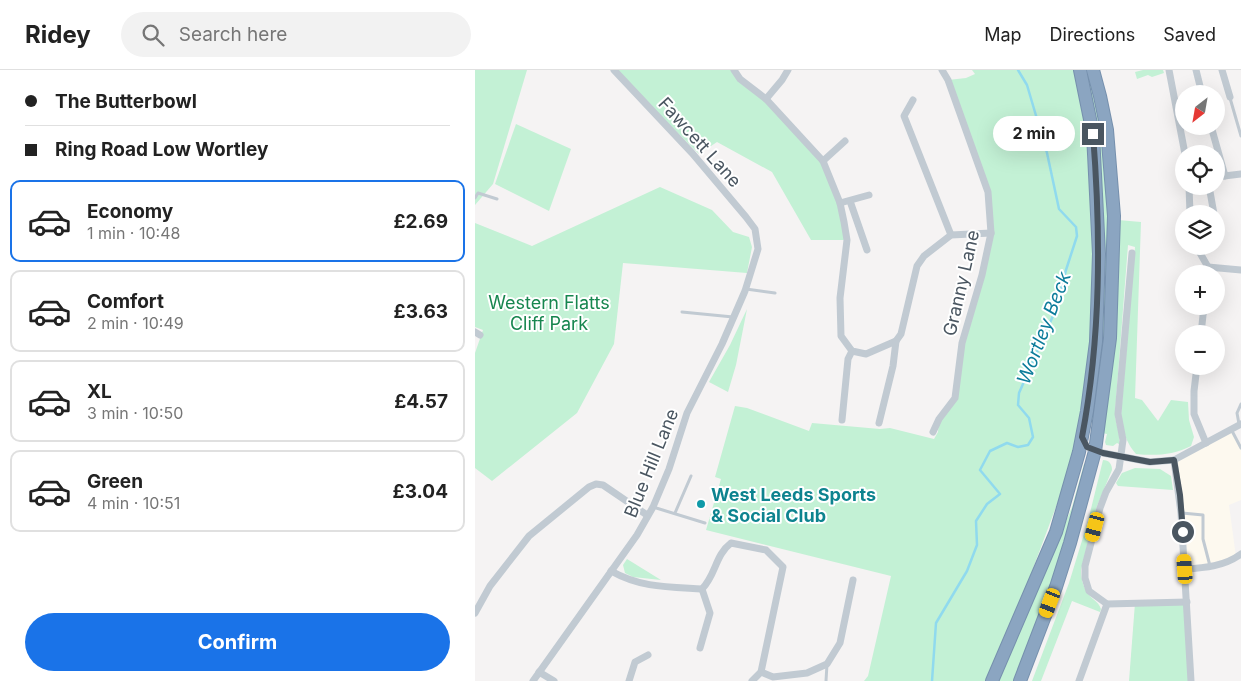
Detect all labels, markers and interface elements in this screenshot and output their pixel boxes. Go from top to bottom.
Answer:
search box [121,12,471,57]
text: Ridey [25,20,91,49]
icon: search [139,21,167,49]
text: Search here [179,23,287,46]
text: Map [984,24,1022,45]
text: Directions [1050,24,1135,45]
text: Saved [1163,24,1216,45]
north arrow [1175,85,1225,135]
map controls [1175,85,1225,375]
text: The Butterbowl [55,90,197,113]
street label: Fawcett Lane [654,93,746,191]
callout: 2 min [993,116,1075,152]
text: 2 min [1013,123,1055,143]
route end [1082,123,1104,145]
text: Ring Road Low Wortley [55,138,268,161]
button: locate [1175,145,1225,195]
icon: car [27,199,72,244]
text: Economy [87,200,173,223]
button: layers [1175,205,1225,255]
text: £2.69 [393,210,448,233]
text: 1 min · 10:48 [87,223,180,243]
street label: Granny Lane [939,228,983,338]
button: + [1175,265,1225,315]
water label: Wortley Beck [1012,268,1076,388]
icon: car [27,289,72,334]
text: Comfort [87,290,164,313]
park label: Western Flatts Cliff Park [488,292,610,334]
text: £3.63 [394,300,448,323]
text: 2 min · 10:49 [87,313,184,333]
button: − [1175,325,1225,375]
icon: car [27,379,72,424]
text: XL [87,380,112,403]
text: £4.57 [394,390,448,413]
text: 3 min · 10:50 [87,403,183,423]
street label: Blue Hill Lane [620,406,682,520]
icon: car [27,469,72,514]
text: Green [87,470,143,493]
text: £3.04 [393,480,448,503]
place label: West Leeds Sports & Social Club [711,484,876,526]
text: 4 min · 10:51 [87,493,180,513]
marker: West Leeds Sports & Social Club [695,498,707,510]
car [1083,511,1106,543]
route start [1172,521,1194,543]
car [1176,554,1193,584]
car [1037,586,1062,620]
button: Confirm [25,613,450,671]

